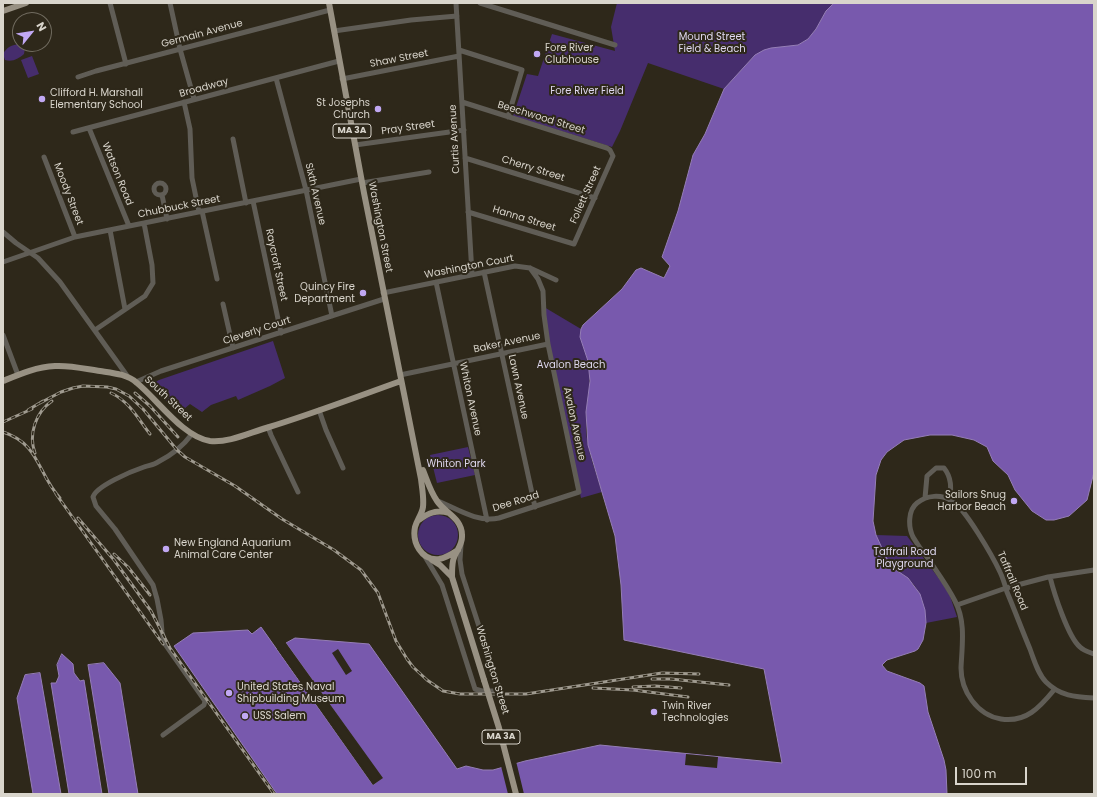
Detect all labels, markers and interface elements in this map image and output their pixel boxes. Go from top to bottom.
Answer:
north arrow [12,12,52,52]
street label: Germain Avenue [160,17,244,51]
text: N [33,19,51,34]
park label: Mound Street Field & Beach [678,31,746,54]
place label: Fore River Clubhouse [545,42,599,66]
street label: Shaw Street [369,47,429,71]
marker: Fore River Clubhouse [532,49,542,59]
street label: Broadway [178,76,230,100]
park label: Fore River Field [550,85,624,97]
place label: Clifford H. Marshall Elementary School [50,87,143,110]
marker: Clifford H. Marshall Elementary School [37,94,47,104]
place label: St Josephs Church [316,97,370,120]
street label: Beechwood Street [496,99,586,137]
marker: St Josephs Church [373,104,383,114]
street label: Curtis Avenue [447,104,463,174]
street label: Pray Street [380,118,436,138]
road number: MA 3A [333,124,371,138]
street label: Watson Road [99,141,135,207]
street label: Cherry Street [500,154,566,184]
street label: Moody Street [51,161,85,227]
street label: Sixth Avenue [302,162,328,226]
street label: Follett Street [568,164,604,226]
street label: Washington Street [365,181,395,273]
street label: Chubbuck Street [137,193,221,221]
street label: Hanna Street [491,204,557,234]
street label: Raycroft Street [262,228,290,302]
street label: Washington Court [423,252,515,282]
place label: Quincy Fire Department [294,281,355,304]
marker: Quincy Fire Department [358,288,368,298]
street label: Cleverly Court [222,314,292,348]
street label: Baker Avenue [472,330,542,356]
street label: Lawn Avenue [505,354,531,420]
park label: Avalon Beach [537,359,605,371]
street label: Whiton Avenue [456,361,484,437]
street label: South Street [142,374,194,424]
street label: Avalon Avenue [560,386,588,462]
park label: Whiton Park [426,458,486,470]
street label: Dee Road [491,489,541,515]
place label: Sailors Snug Harbor Beach [937,489,1006,512]
marker: Sailors Snug Harbor Beach [1009,496,1019,506]
place label: New England Aquarium Animal Care Center [174,537,291,560]
marker: New England Aquarium Animal Care Center [161,544,171,554]
park label: Taffrail Road Playground [874,546,936,570]
street label: Taffrail Road [994,550,1030,612]
street label: Washington Street [473,624,511,716]
place label: United States Naval Shipbuilding Museum [237,681,345,704]
marker: United States Naval Shipbuilding Museum [224,688,234,698]
place label: Twin River Technologies [662,700,728,724]
marker: Twin River Technologies [649,707,659,717]
place label: USS Salem [253,710,306,722]
marker: USS Salem [240,711,250,721]
road number: MA 3A [482,730,520,744]
scale bar [957,759,1029,785]
text: 100 m [962,765,996,782]

